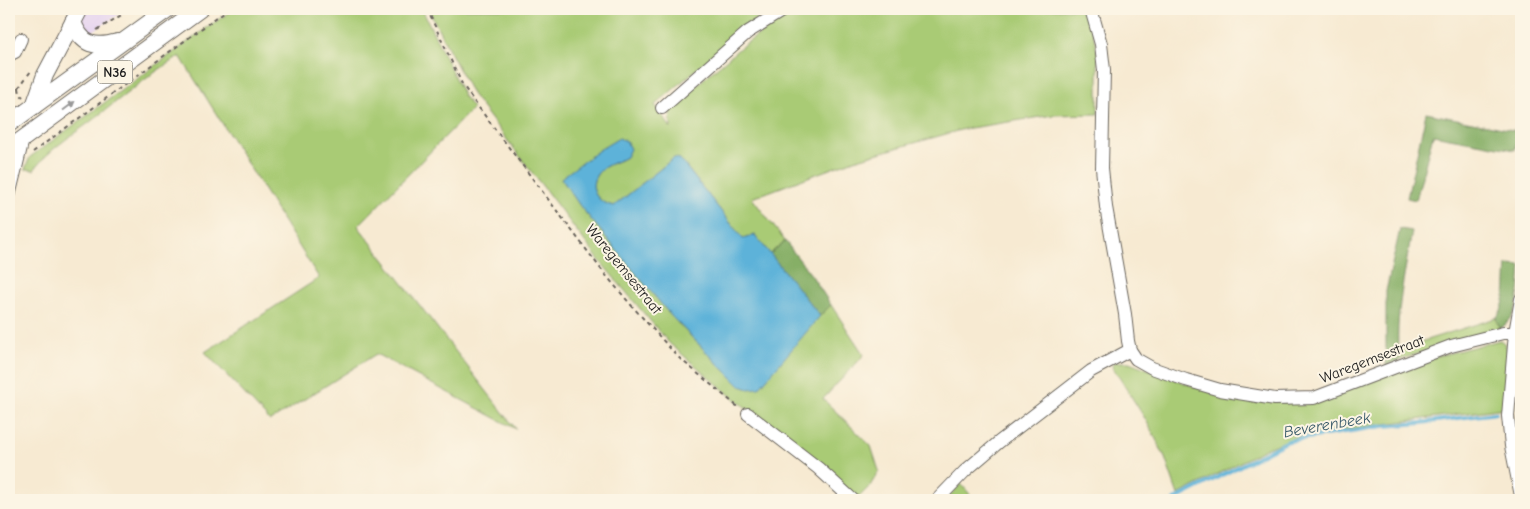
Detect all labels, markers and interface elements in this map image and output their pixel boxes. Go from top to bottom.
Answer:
road number: N36 [98,61,132,84]
one-way arrow [62,101,76,111]
street label: Waregemsestraat [582,220,666,318]
street label: Waregemsestraat [1317,331,1427,387]
water label: Beverenbeek [1282,408,1372,442]

